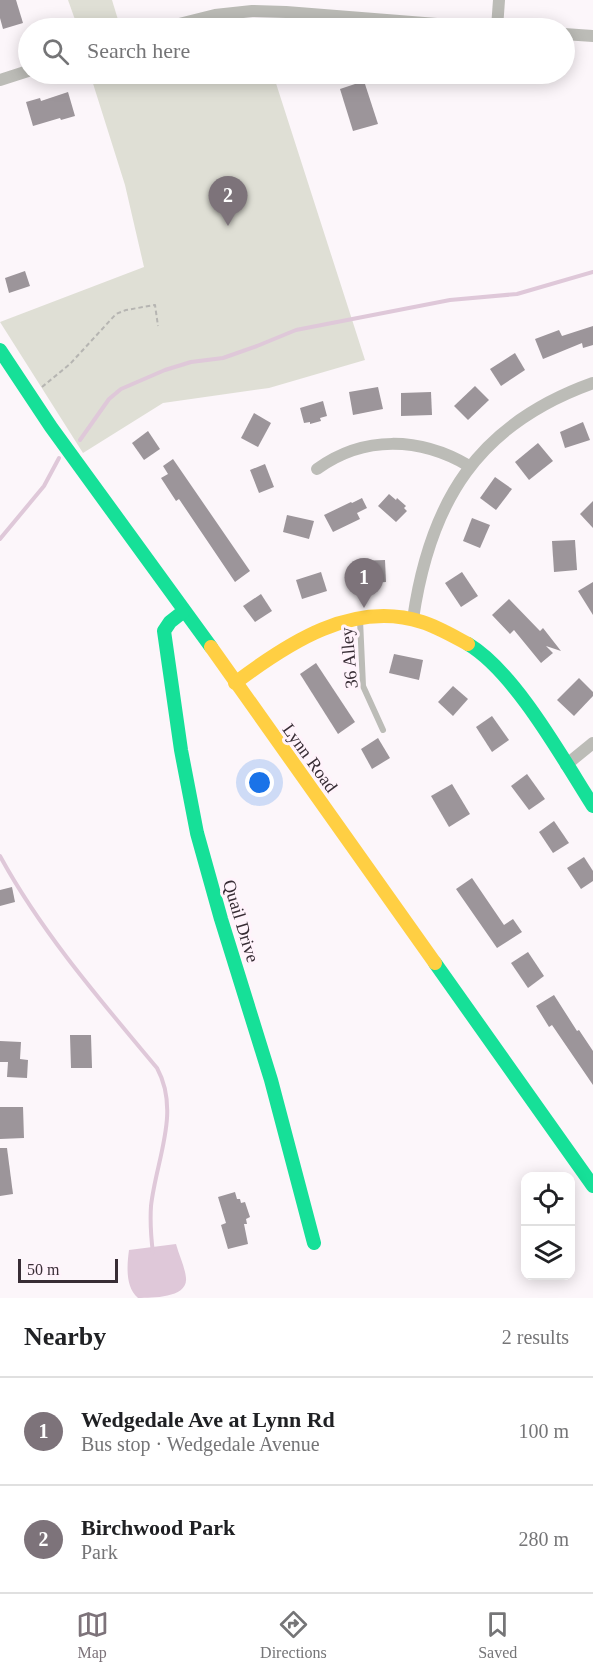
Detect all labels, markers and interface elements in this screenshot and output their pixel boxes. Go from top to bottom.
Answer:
search box [18,18,575,84]
icon: search [39,35,72,68]
text: Search here [87,38,190,63]
pin: 2 [208,176,248,226]
pin: 1 [344,558,384,608]
street label: 36 Alley [336,626,362,690]
street label: Lynn Road [279,720,341,796]
your location [245,768,274,797]
street label: Quail Drive [219,877,263,965]
map controls [521,1172,575,1280]
button: locate [521,1172,575,1226]
button: layers [521,1226,575,1280]
scale bar [18,1256,118,1284]
text: 50 m [27,1261,59,1278]
text: Nearby [24,1322,106,1351]
text: 2 results [502,1326,569,1348]
text: Wedgedale Ave at Lynn Rd [81,1407,335,1432]
text: 1 [39,1420,49,1442]
text: 100 m [518,1420,569,1442]
text: Bus stop · Wedgedale Avenue [81,1433,320,1455]
text: Birchwood Park [81,1515,235,1540]
text: 2 [39,1528,49,1550]
text: 280 m [518,1528,569,1550]
text: Park [81,1541,118,1563]
tab: Map [76,1608,109,1662]
tab: Directions [260,1608,327,1662]
tab: Saved [478,1608,517,1662]

